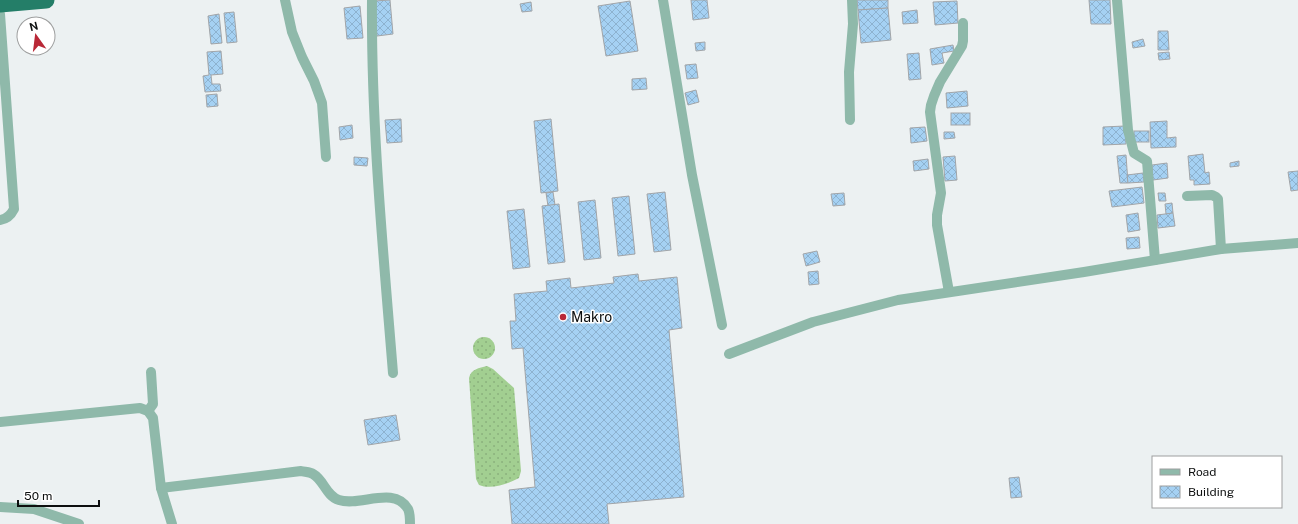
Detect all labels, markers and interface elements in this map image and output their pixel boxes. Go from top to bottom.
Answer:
north arrow [16,16,56,56]
text: N [28,19,39,33]
place label: Makro [571,309,612,325]
marker: Makro [558,312,568,322]
legend [1152,456,1282,508]
text: Road [1188,465,1216,479]
scale bar [18,482,99,508]
text: Building [1188,485,1234,499]
text: 50 m [24,489,52,503]

